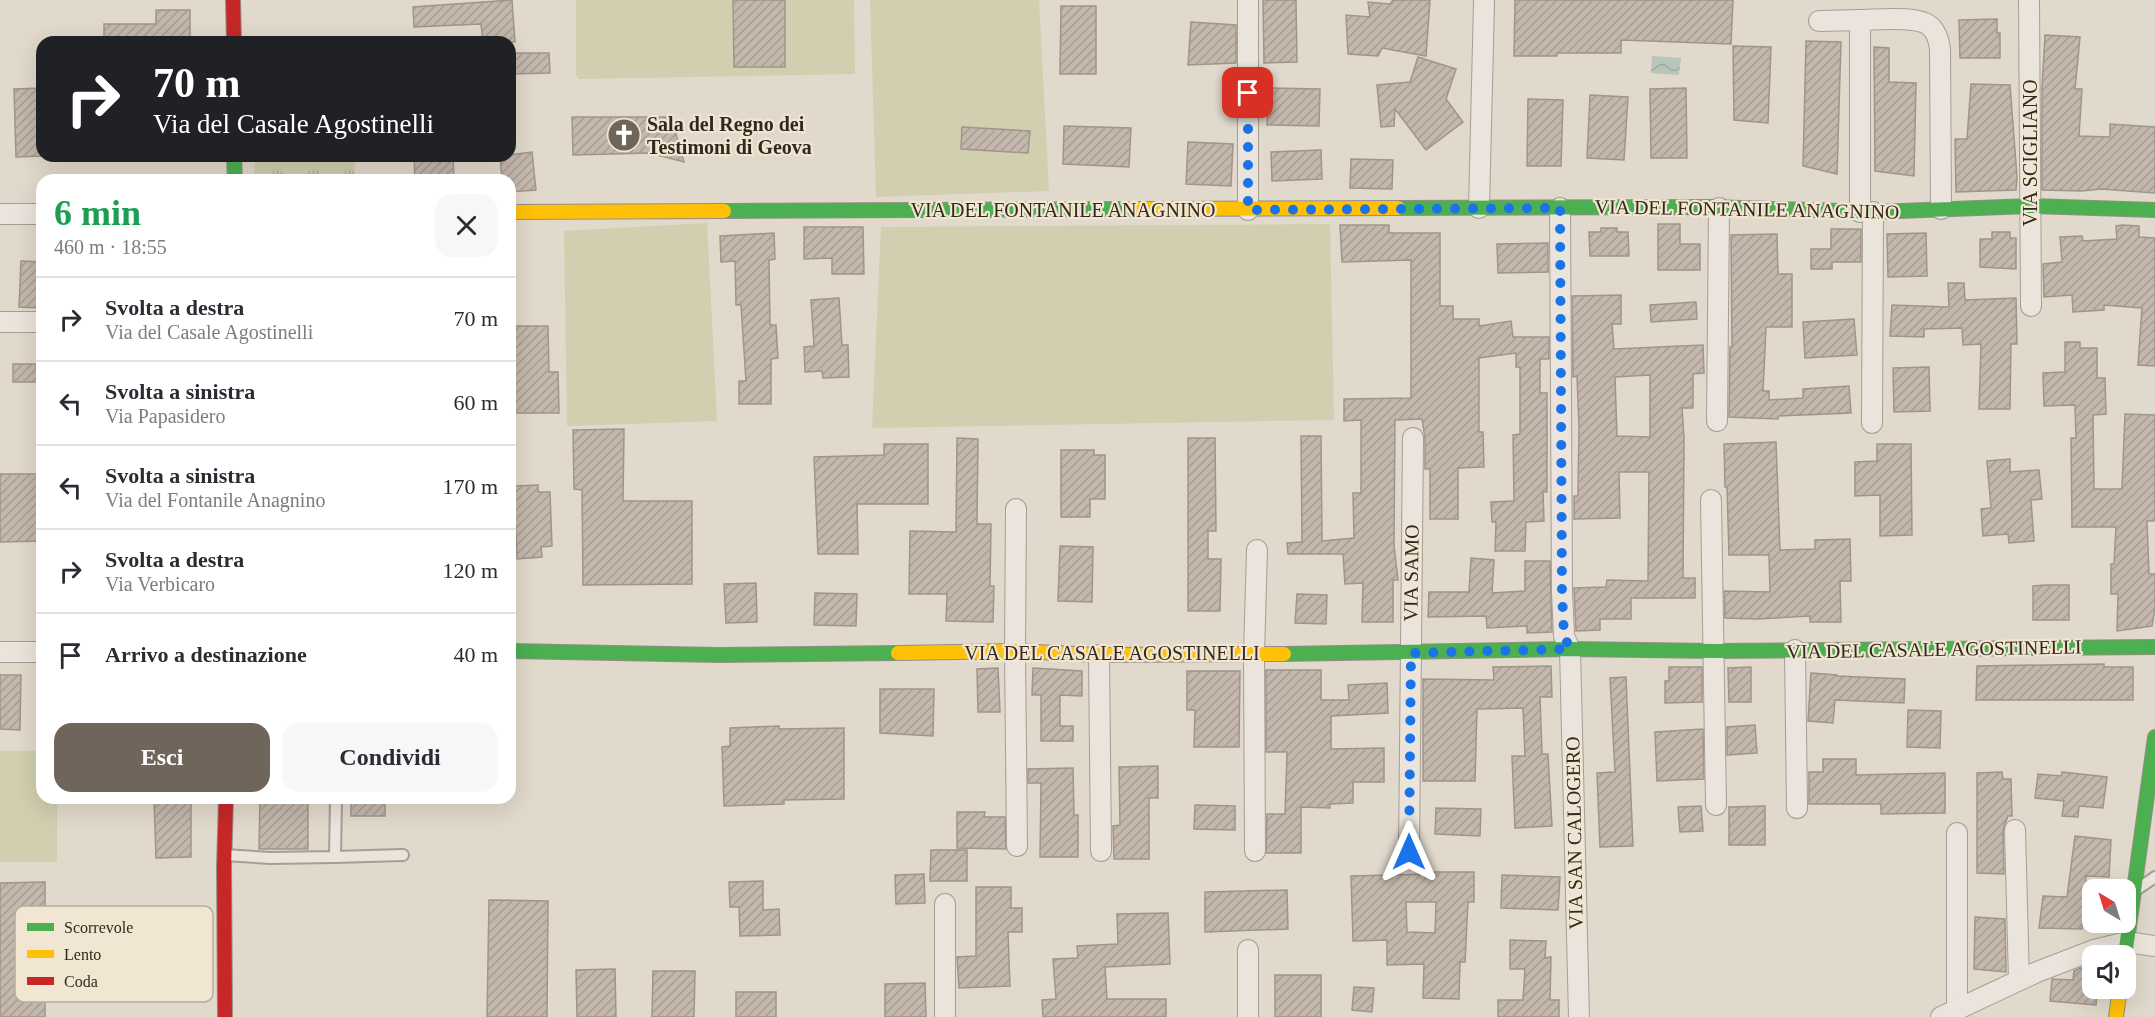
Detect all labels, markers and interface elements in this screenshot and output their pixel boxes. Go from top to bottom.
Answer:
icon: right [54,60,132,138]
text: 70 m [153,60,241,106]
pin [1222,67,1273,118]
icon: arrive [1231,76,1264,109]
street label: VIA SCIGLIANO [2019,79,2041,227]
text: Via del Casale Agostinelli [153,109,434,139]
place label: Sala del Regno dei Testimoni di Geova [647,113,812,158]
church icon: Sala del Regno dei Testimoni di Geova [606,117,642,153]
text: 6 min [54,193,141,233]
button: close [435,194,498,257]
street label: VIA DEL FONTANILE ANAGNINO [1594,195,1900,223]
street label: VIA DEL FONTANILE ANAGNINO [911,199,1215,221]
text: 460 m · 18:55 [54,236,167,258]
text: Svolta a destra [105,295,244,320]
icon: right [54,303,87,336]
text: 70 m [453,306,498,331]
text: Via del Casale Agostinelli [105,321,313,343]
text: Svolta a sinistra [105,379,255,404]
icon: left [54,387,87,420]
text: 60 m [453,390,498,415]
text: Via Papasidero [105,405,225,427]
text: Svolta a sinistra [105,463,255,488]
icon: left [54,471,87,504]
text: 170 m [442,474,498,499]
text: Via del Fontanile Anagnino [105,489,325,511]
street label: VIA SAMO [1399,524,1423,622]
text: Svolta a destra [105,547,244,572]
icon: right [54,555,87,588]
text: 120 m [442,558,498,583]
text: Via Verbicaro [105,573,215,595]
street label: VIA DEL CASALE AGOSTINELLI [1786,635,2082,663]
icon: arrive [54,639,87,672]
text: Arrivo a destinazione [105,642,307,667]
text: 40 m [453,642,498,667]
street label: VIA DEL CASALE AGOSTINELLI [964,642,1260,664]
button: Esci [54,723,270,792]
button: Condividi [282,723,498,792]
street label: VIA SAN CALOGERO [1561,736,1587,930]
position arrow [1377,820,1441,884]
north arrow [2082,879,2136,933]
map controls [2082,879,2136,999]
legend [15,906,213,1002]
text: Scorrevole [64,919,133,936]
button: sound [2082,945,2136,999]
text: Lento [64,946,101,963]
text: Coda [64,973,98,990]

